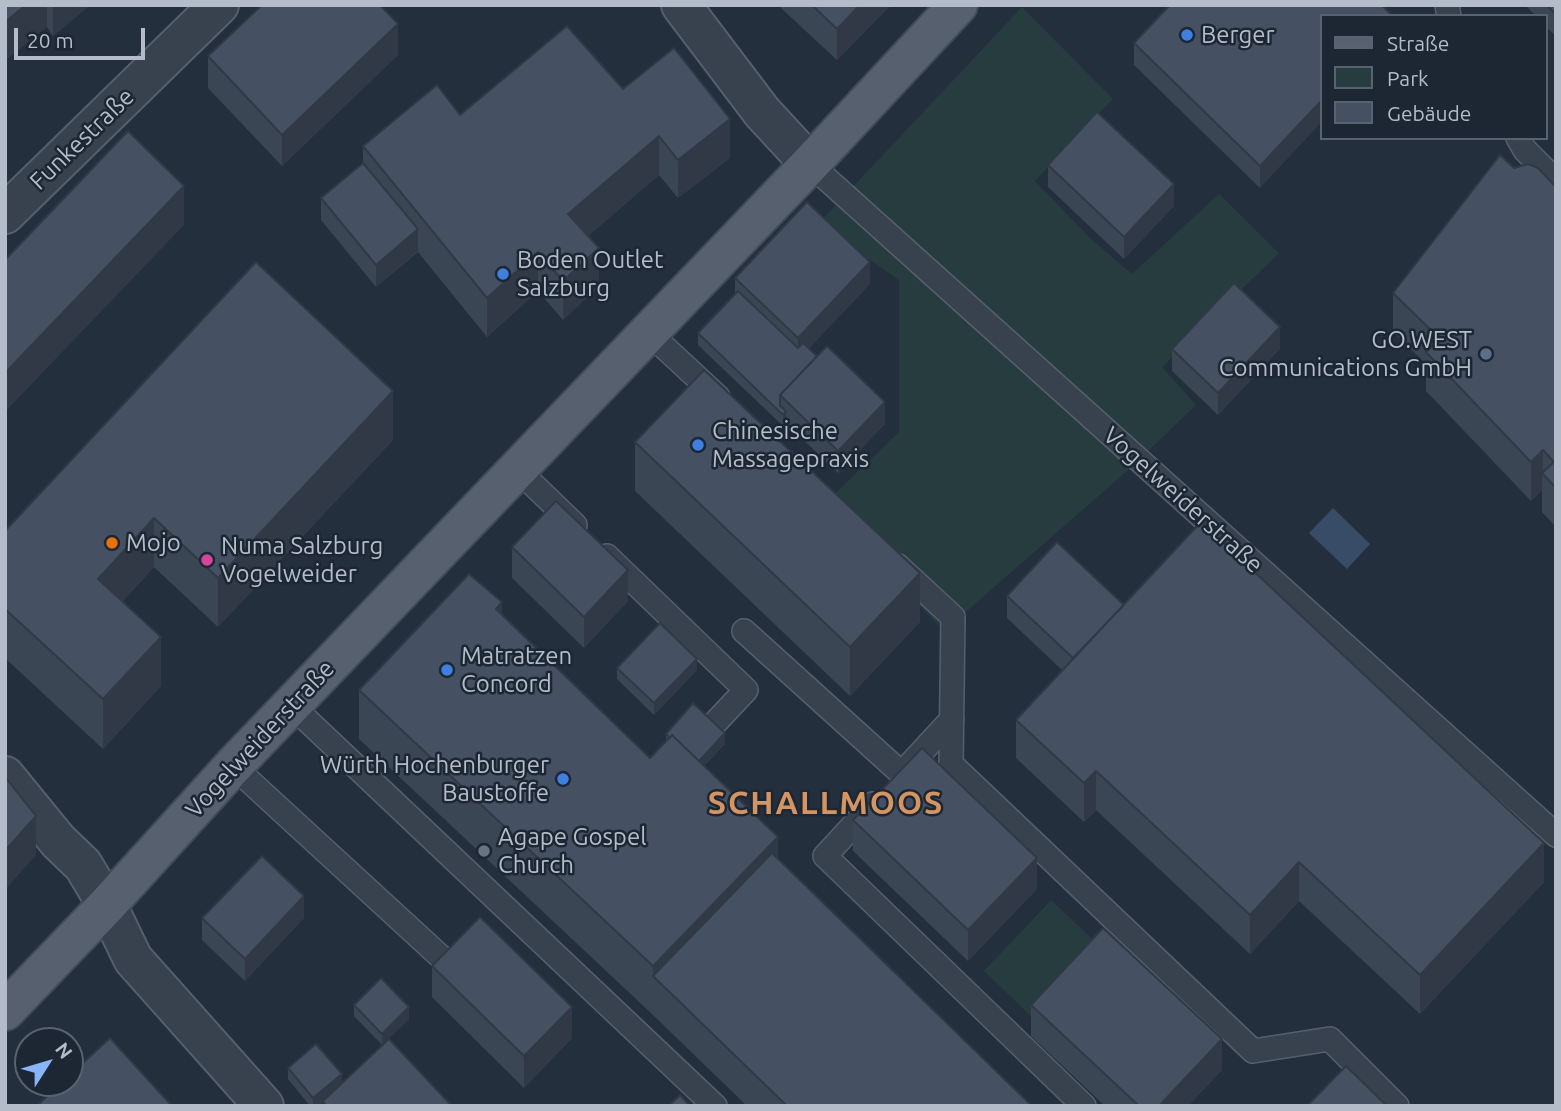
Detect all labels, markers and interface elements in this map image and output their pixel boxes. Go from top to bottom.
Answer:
scale bar [18,14,149,58]
legend [1320,14,1547,140]
place label: Berger [1201,21,1275,49]
marker: Berger [1179,27,1195,43]
text: 20 m [27,28,74,52]
text: Straße [1387,31,1449,55]
text: Park [1387,66,1429,90]
street label: Funkestraße [24,82,140,196]
text: Gebäude [1387,101,1471,125]
place label: Boden Outlet Salzburg [517,246,663,302]
marker: Boden Outlet Salzburg [495,266,511,282]
place label: GO.WEST Communications GmbH [1219,326,1472,382]
marker: GO.WEST Communications GmbH [1478,346,1494,362]
place label: Chinesische Massagepraxis [712,417,869,473]
street label: Vogelweiderstraße [1097,421,1269,579]
marker: Chinesische Massagepraxis [690,437,706,453]
place label: Mojo [126,529,181,557]
place label: Numa Salzburg Vogelweider [221,532,383,588]
marker: Mojo [104,535,120,551]
marker: Numa Salzburg Vogelweider [199,552,215,568]
place label: Matratzen Concord [461,642,572,698]
street label: Vogelweiderstraße [180,654,340,824]
marker: Matratzen Concord [439,662,455,678]
place label: Würth Hochenburger Baustoffe [320,751,549,807]
marker: Würth Hochenburger Baustoffe [555,771,571,787]
district label: SCHALLMOOS [709,784,943,822]
place label: Agape Gospel Church [498,823,646,879]
marker: Agape Gospel Church [476,843,492,859]
north arrow [14,1027,84,1097]
text: N [51,1038,77,1063]

